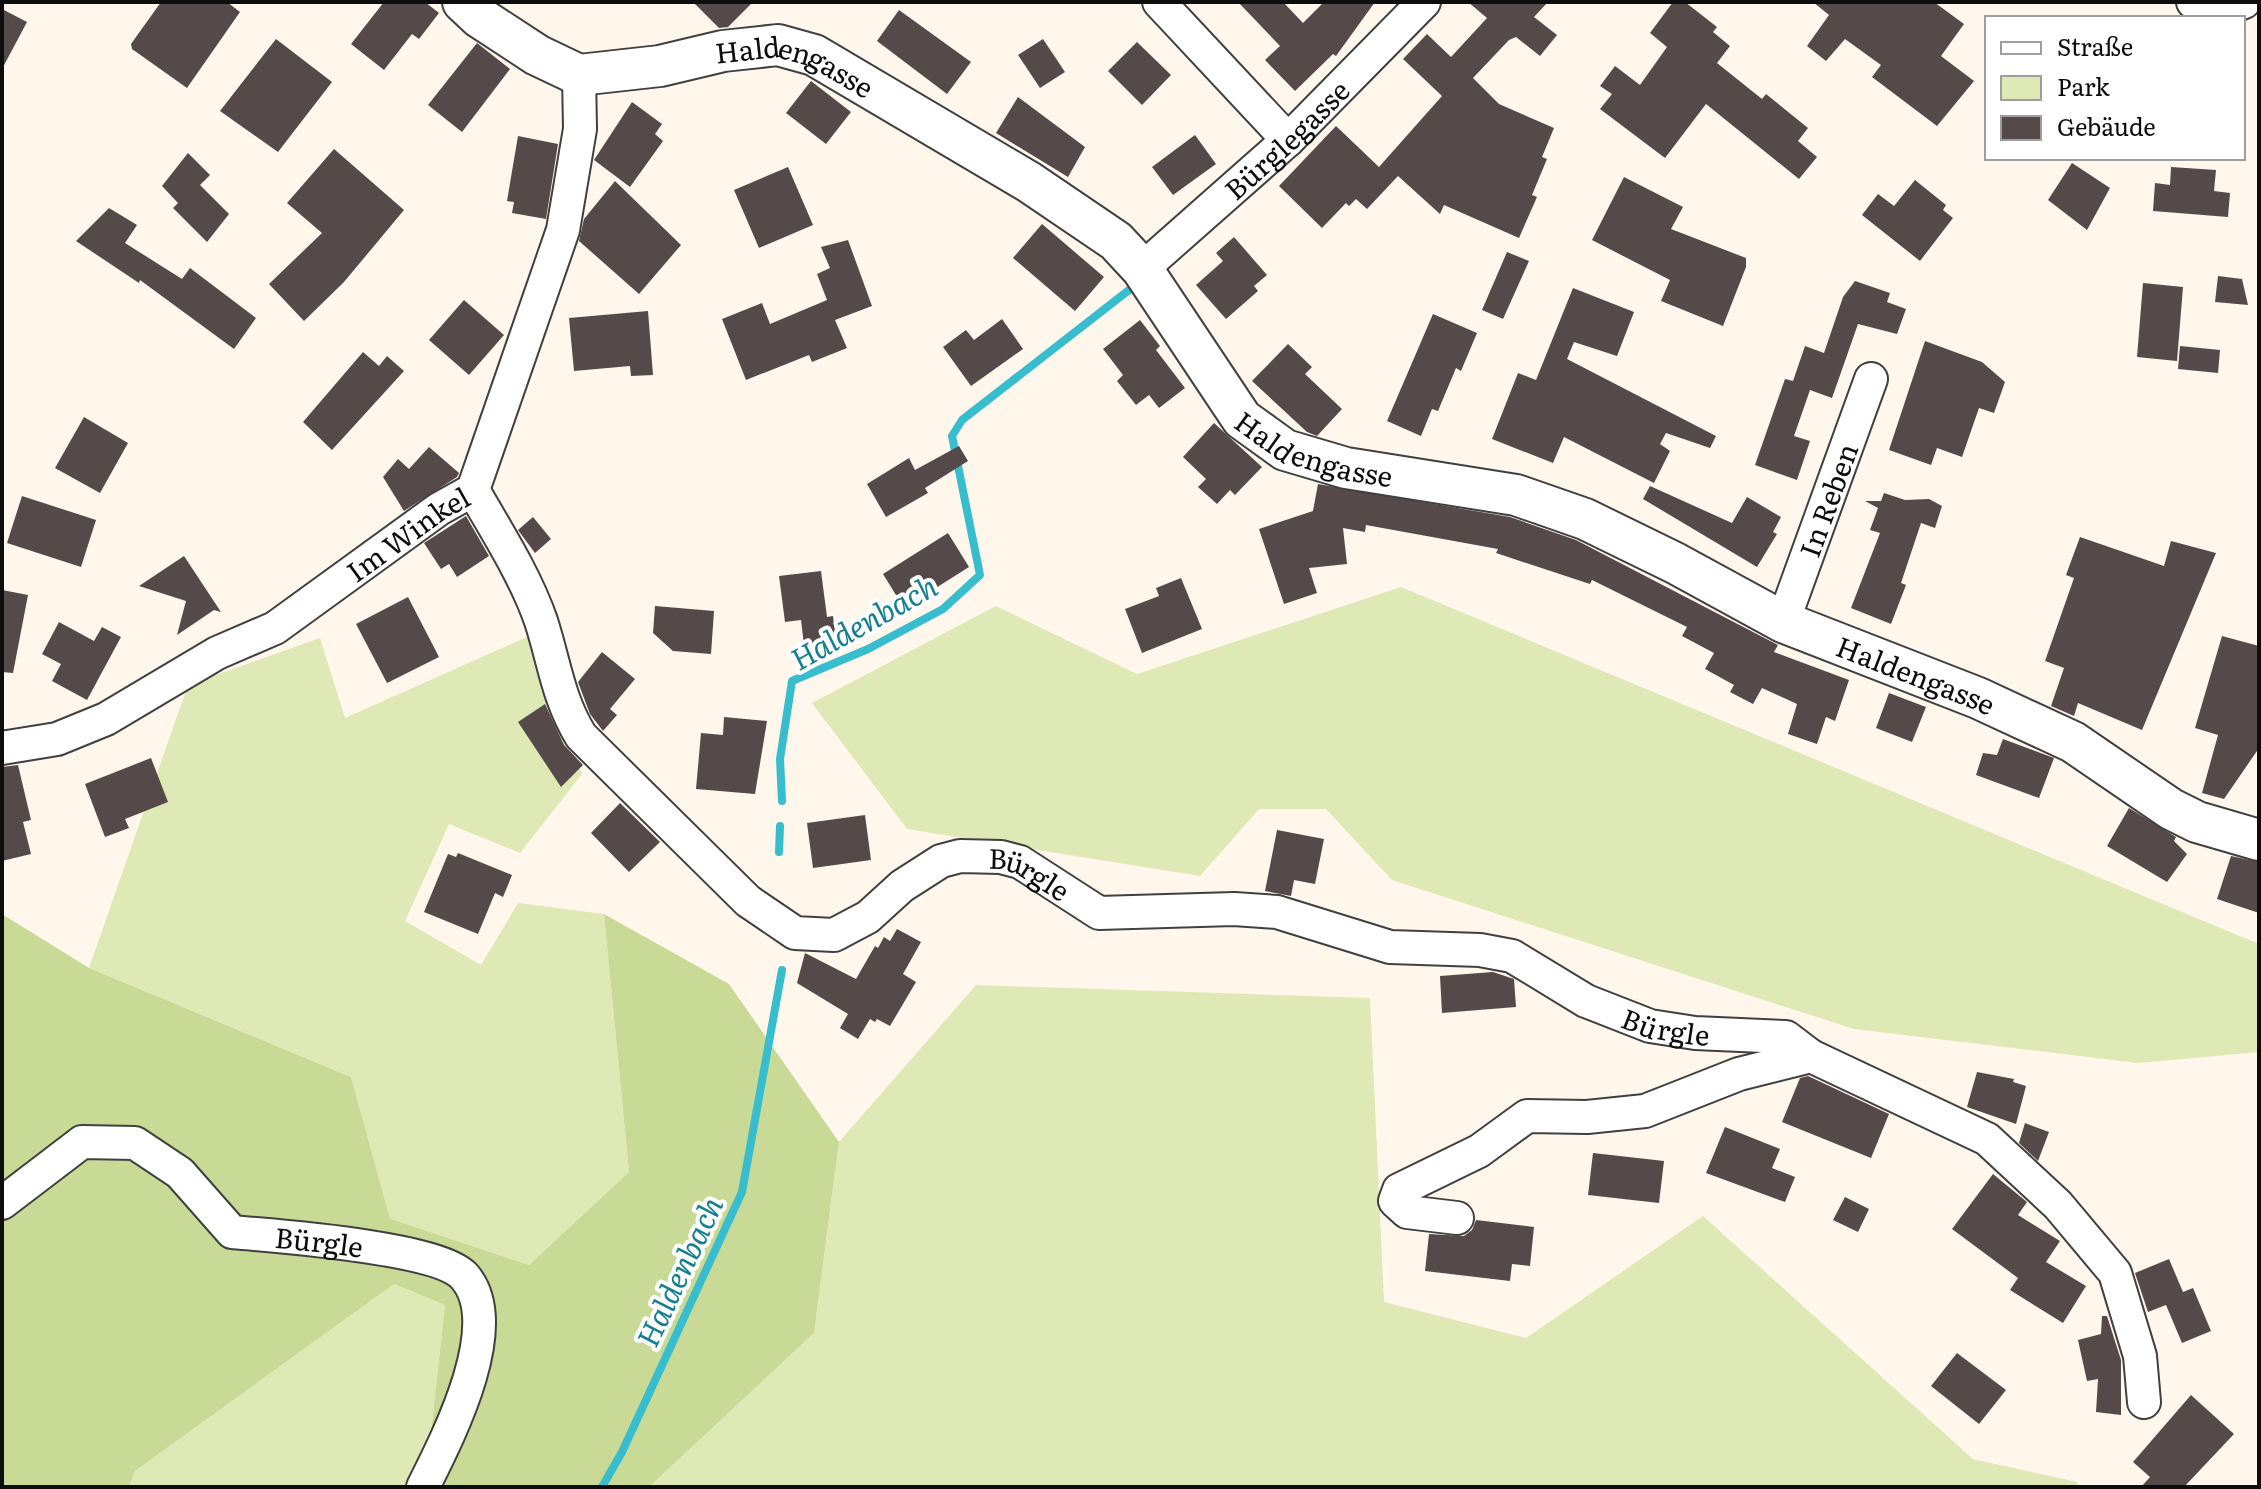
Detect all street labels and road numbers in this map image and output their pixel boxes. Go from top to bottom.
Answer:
street label: Haldengasse [713,24,882,107]
street label: Bürglegasse [1214,69,1358,209]
street label: Haldengasse [1227,400,1396,496]
street label: In Reben [1787,437,1867,563]
street label: Im Winkel [337,475,477,591]
street label: Haldengasse [1831,624,2003,724]
street label: Bürgle [988,836,1079,910]
street label: Bürgle [1616,996,1710,1055]
street label: Bürgle [273,1215,366,1267]

